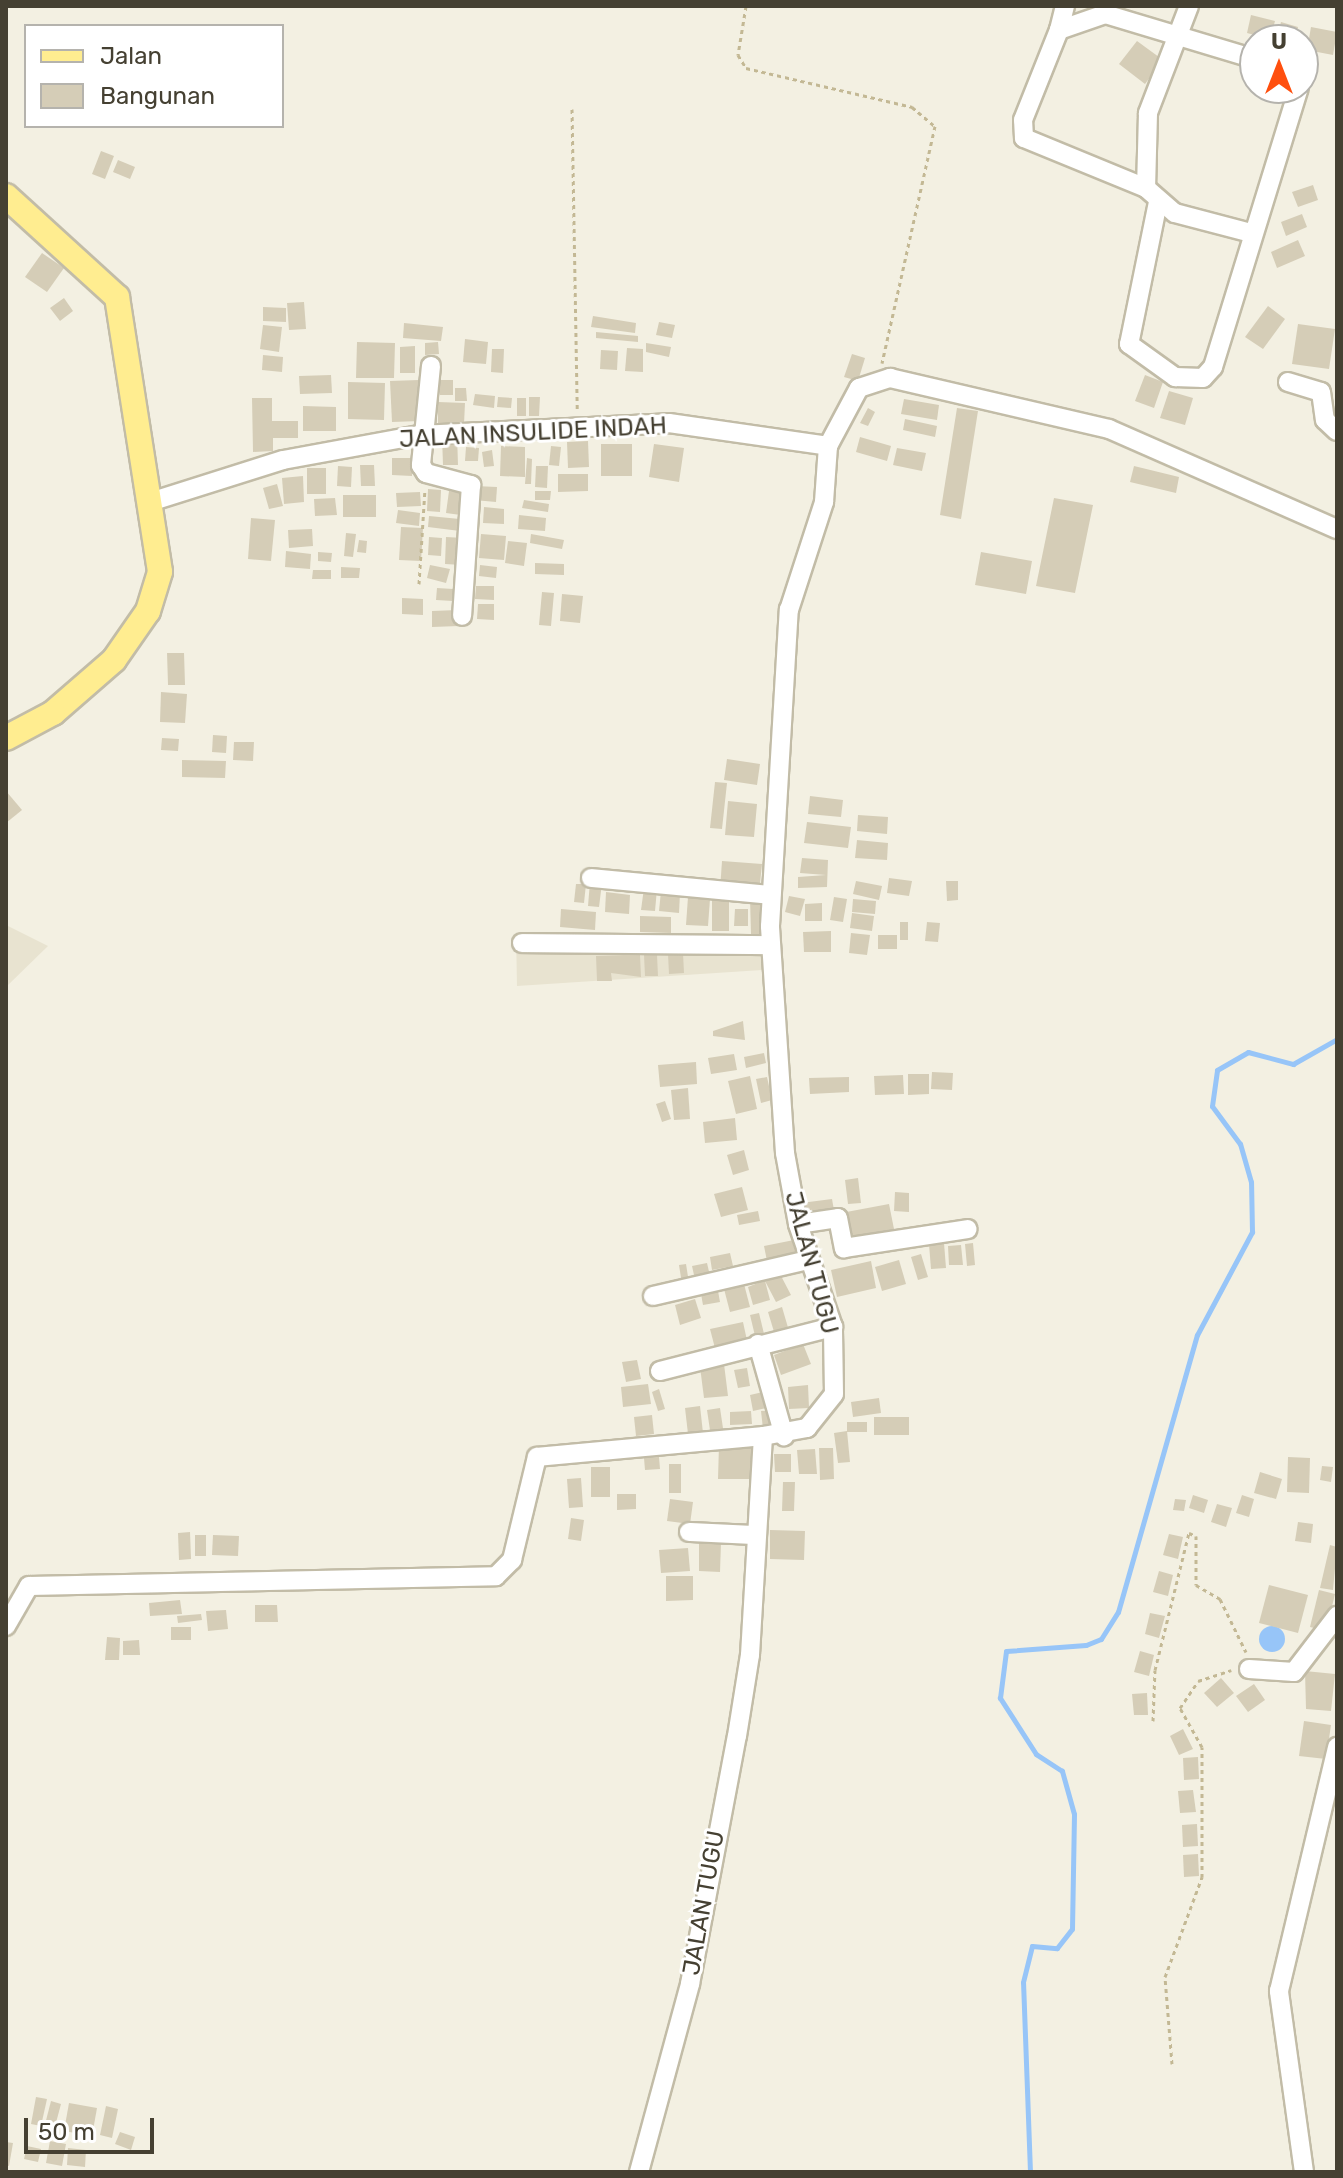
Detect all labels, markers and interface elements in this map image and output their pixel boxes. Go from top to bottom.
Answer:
legend [24,24,284,128]
north arrow [1239,24,1319,104]
text: U [1271,28,1287,55]
text: Jalan [100,42,162,70]
text: Bangunan [100,82,215,110]
street label: JALAN INSULIDE INDAH [399,412,667,454]
street label: JALAN TUGU [778,1188,844,1338]
street label: JALAN TUGU [677,1828,731,1978]
scale bar [28,2102,158,2152]
text: 50 m [38,2118,95,2146]

